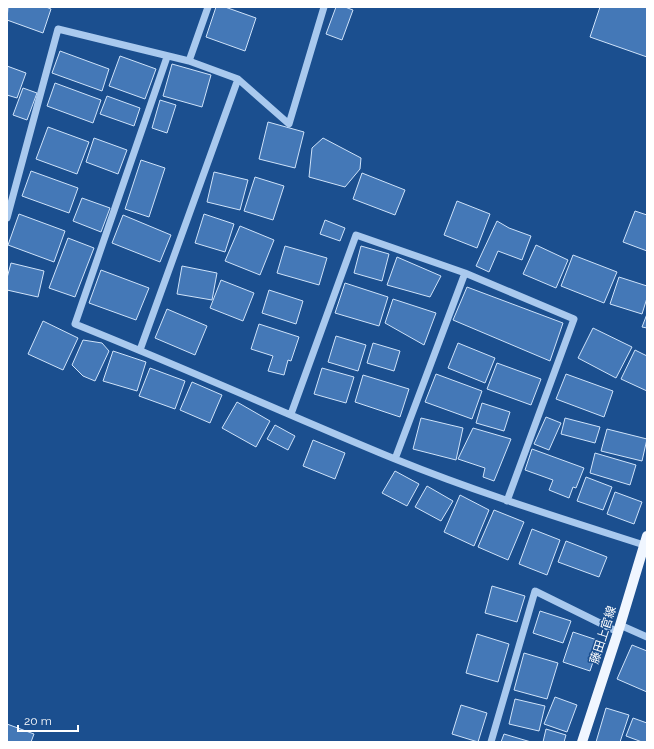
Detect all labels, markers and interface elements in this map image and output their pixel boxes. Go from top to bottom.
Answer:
street label: 藤田上官線 [587,604,619,666]
scale bar [18,707,78,733]
text: 20 m [24,714,52,728]

